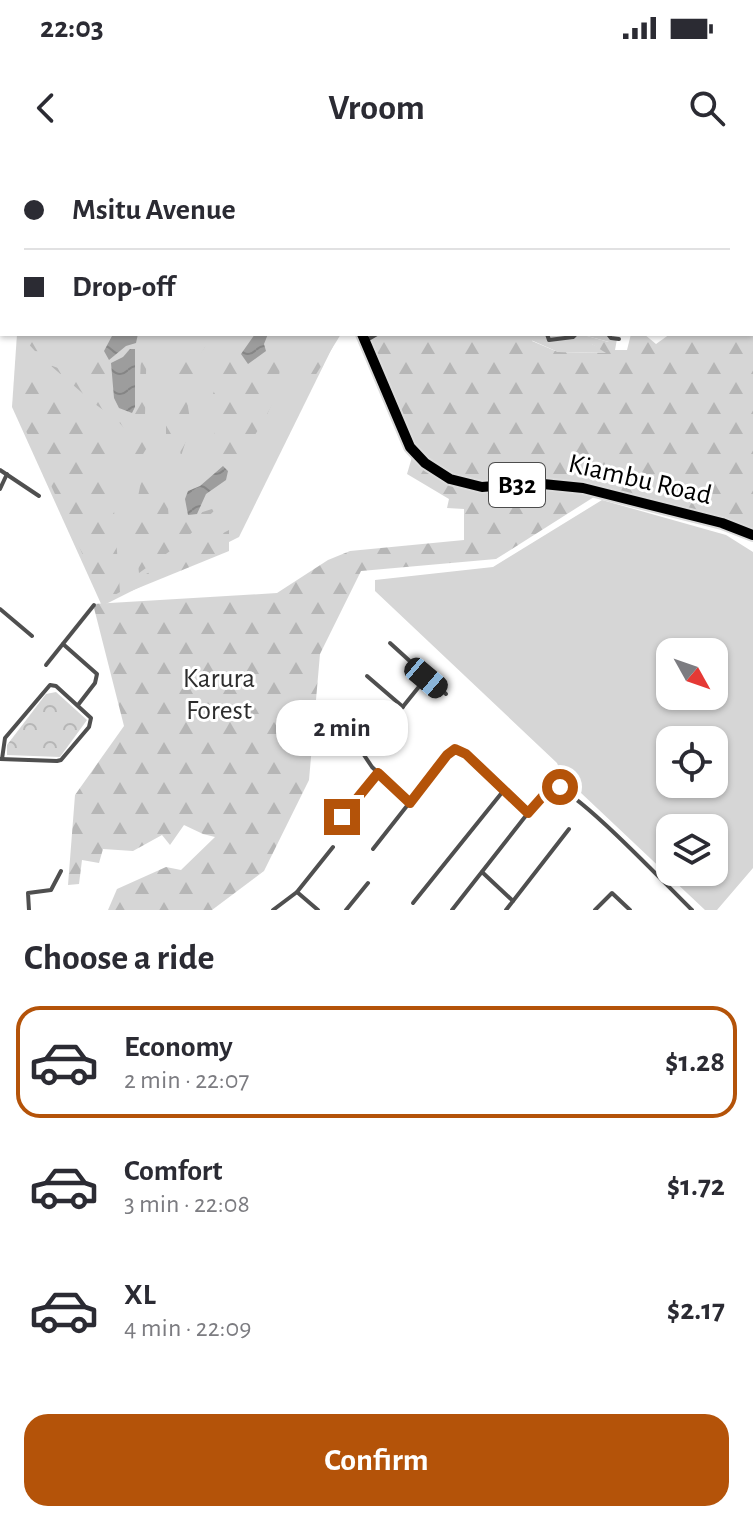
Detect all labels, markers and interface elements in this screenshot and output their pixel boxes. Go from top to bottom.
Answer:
text: 22:03 [40,13,104,43]
icon: back [24,86,68,130]
icon: search [685,86,729,130]
text: Vroom [328,90,425,126]
text: Msitu Avenue [72,195,236,225]
text: Drop-off [72,272,175,302]
street label: Kiambu Road [566,450,714,510]
road number: B32 [489,463,545,507]
north arrow [656,638,728,710]
map controls [656,638,728,886]
car [400,653,452,703]
park label: Karura Forest [183,665,255,725]
callout: 2 min [276,701,408,757]
text: 2 min [313,715,371,741]
button: locate [656,726,728,798]
route start [542,769,578,805]
route end [324,799,360,835]
button: layers [656,814,728,886]
text: Choose a ride [24,940,214,976]
icon: car [28,1026,100,1098]
text: Economy [124,1032,233,1062]
text: $1.28 [665,1047,725,1077]
text: 2 min · 22:07 [124,1067,249,1093]
icon: car [28,1150,100,1222]
text: Comfort [124,1156,223,1186]
text: $1.72 [667,1171,725,1201]
text: 3 min · 22:08 [124,1191,250,1217]
icon: car [28,1274,100,1346]
text: XL [124,1280,156,1310]
text: $2.17 [667,1295,725,1325]
text: 4 min · 22:09 [124,1315,251,1341]
button: Confirm [24,1414,729,1506]

